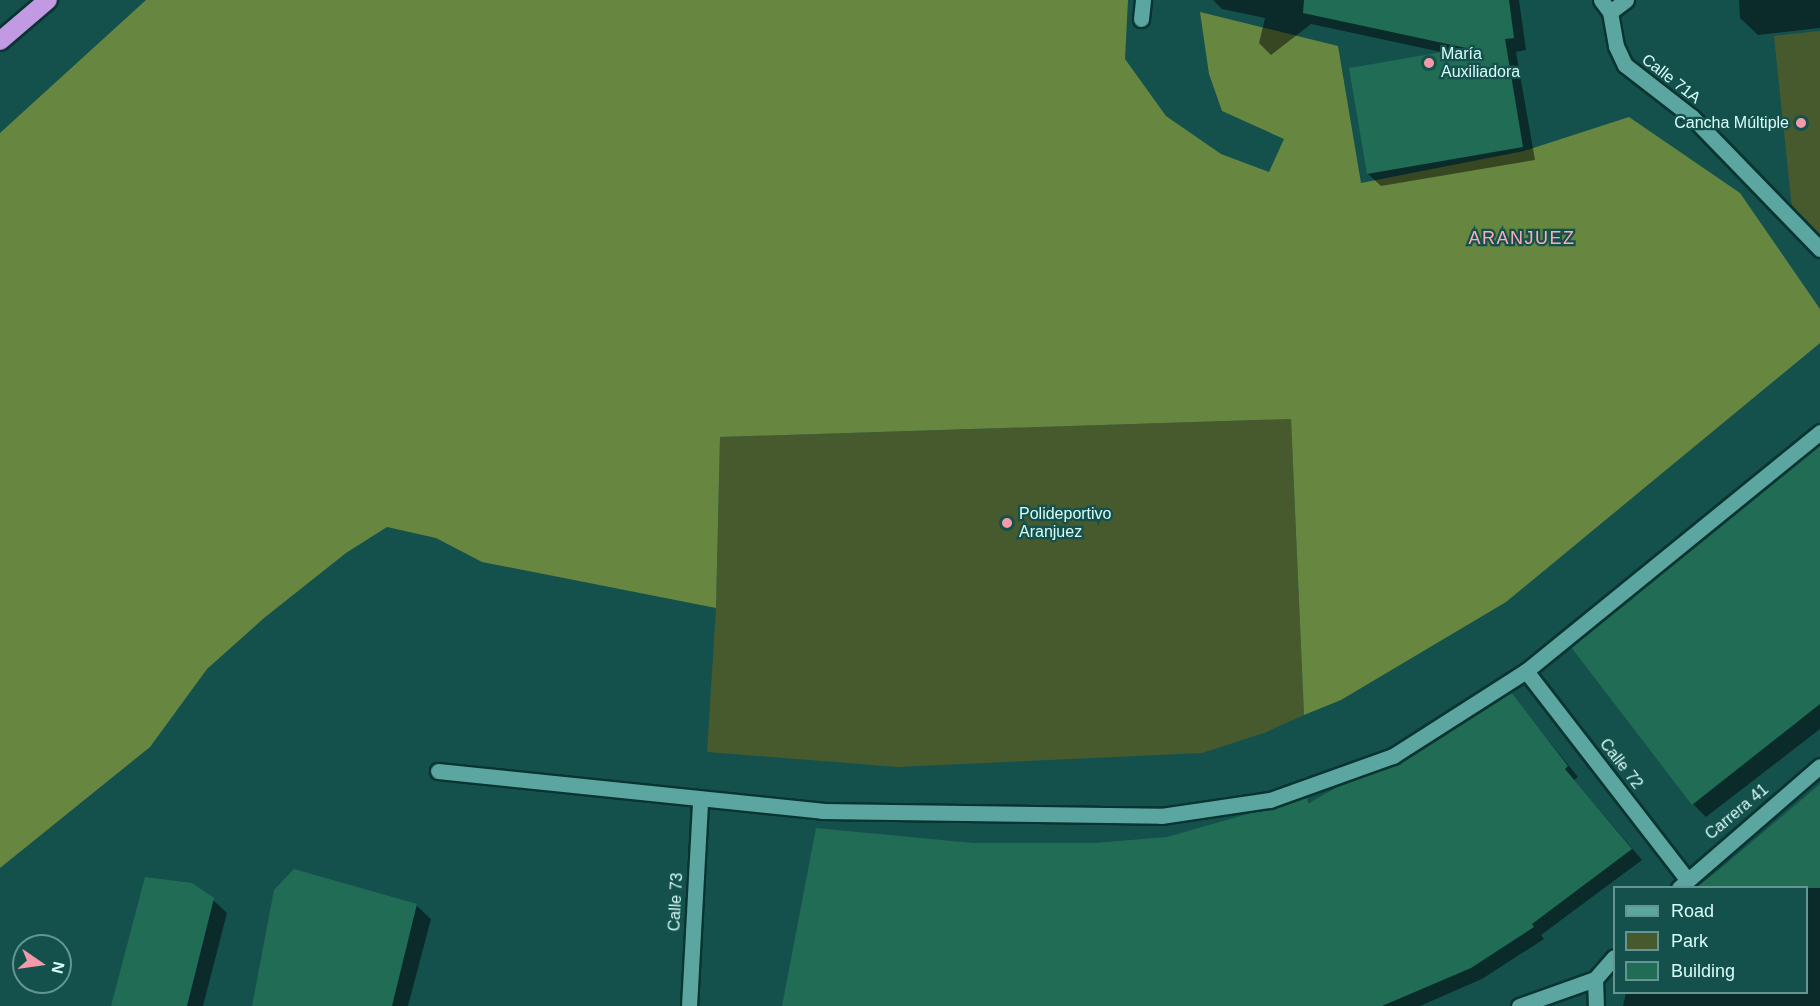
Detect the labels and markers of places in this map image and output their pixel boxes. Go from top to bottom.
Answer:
place label: María Auxiliadora [1441,44,1520,82]
marker: María Auxiliadora [1422,56,1436,70]
place label: Cancha Múltiple [1674,113,1789,133]
marker: Cancha Múltiple [1794,116,1808,130]
place label: Polideportivo Aranjuez [1019,504,1112,542]
marker: Polideportivo Aranjuez [1000,516,1014,530]

